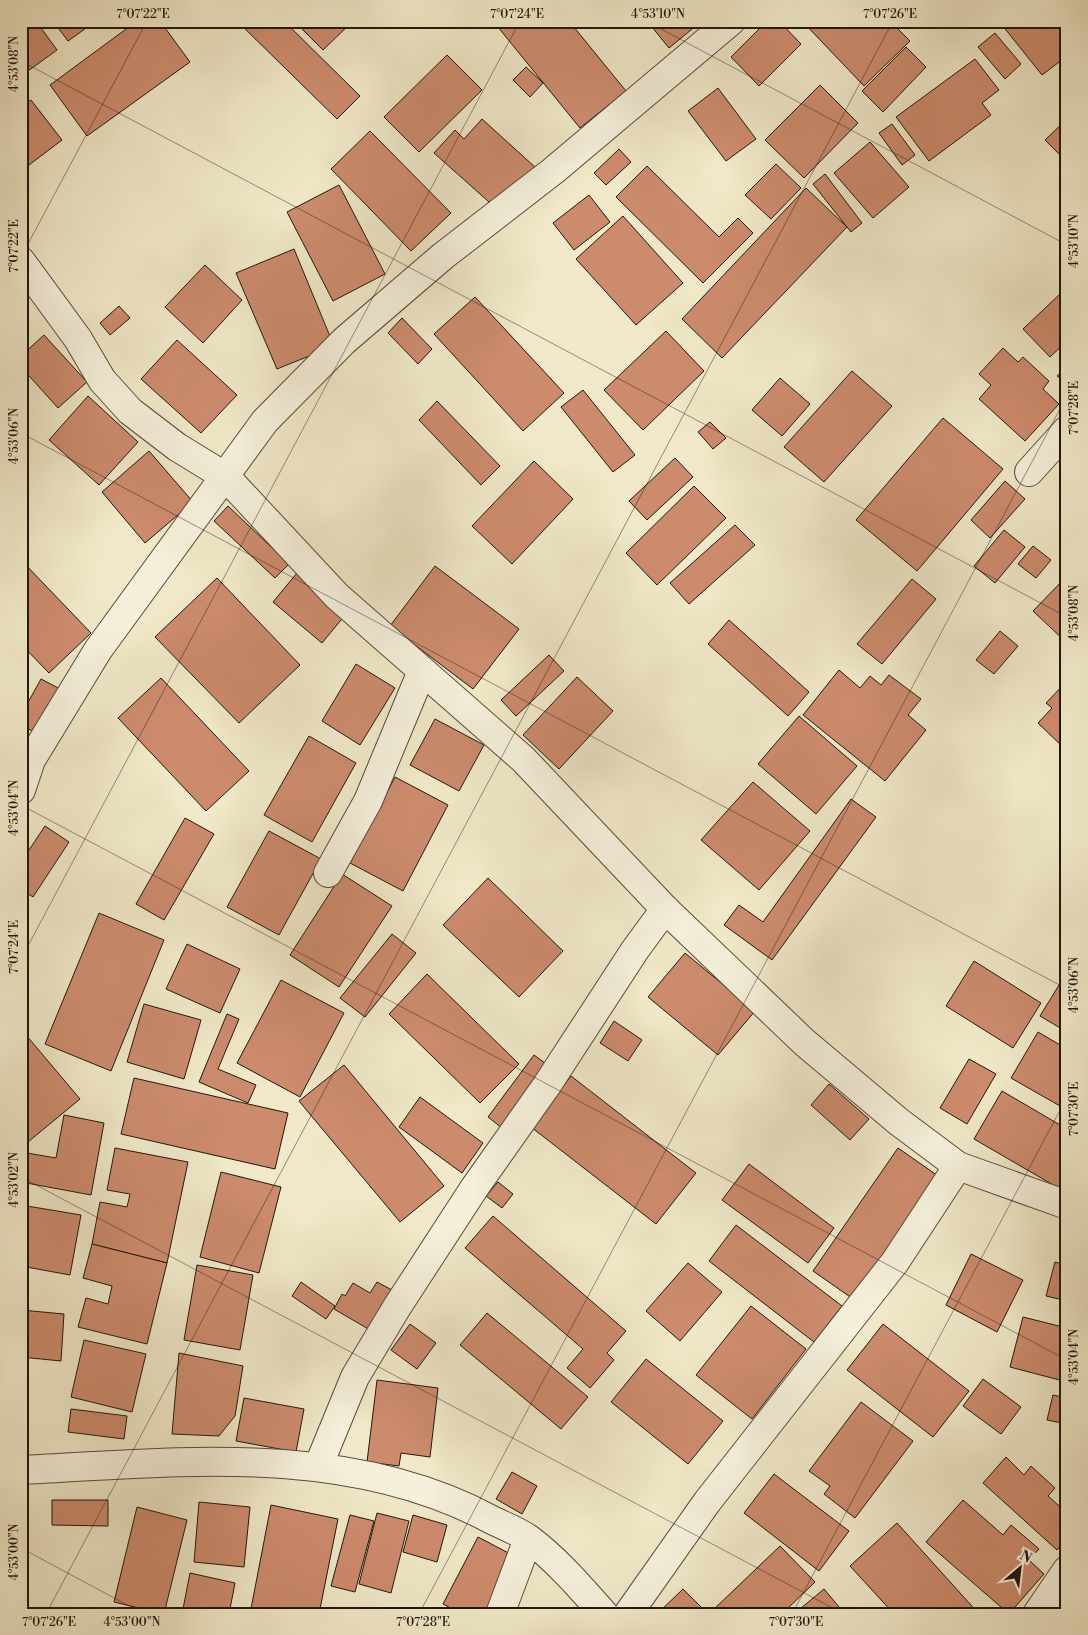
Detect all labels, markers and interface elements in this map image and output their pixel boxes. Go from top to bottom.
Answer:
text: 7°07'22"E [116,7,170,22]
text: 7°07'24"E [490,7,544,22]
text: 4°53'10"N [631,7,685,22]
text: 7°07'26"E [863,7,917,22]
text: 4°53'08"N [7,36,22,92]
text: 4°53'10"N [1067,214,1082,268]
text: 7°07'22"E [7,219,22,273]
text: 7°07'28"E [1067,381,1082,435]
text: 4°53'06"N [7,408,22,464]
text: 4°53'08"N [1067,585,1082,641]
text: 4°53'04"N [7,780,22,836]
text: 7°07'24"E [7,920,22,974]
text: 4°53'06"N [1067,957,1082,1013]
text: 7°07'30"E [1067,1082,1082,1136]
text: 4°53'02"N [7,1152,22,1208]
text: 4°53'04"N [1067,1329,1082,1385]
text: 4°53'00"N [7,1523,22,1581]
north arrow [996,1542,1046,1592]
text: N [1017,1547,1035,1568]
text: 7°07'26"E [22,1615,76,1630]
text: 4°53'00"N [103,1615,161,1630]
text: 7°07'28"E [396,1615,450,1630]
text: 7°07'30"E [769,1615,823,1630]

